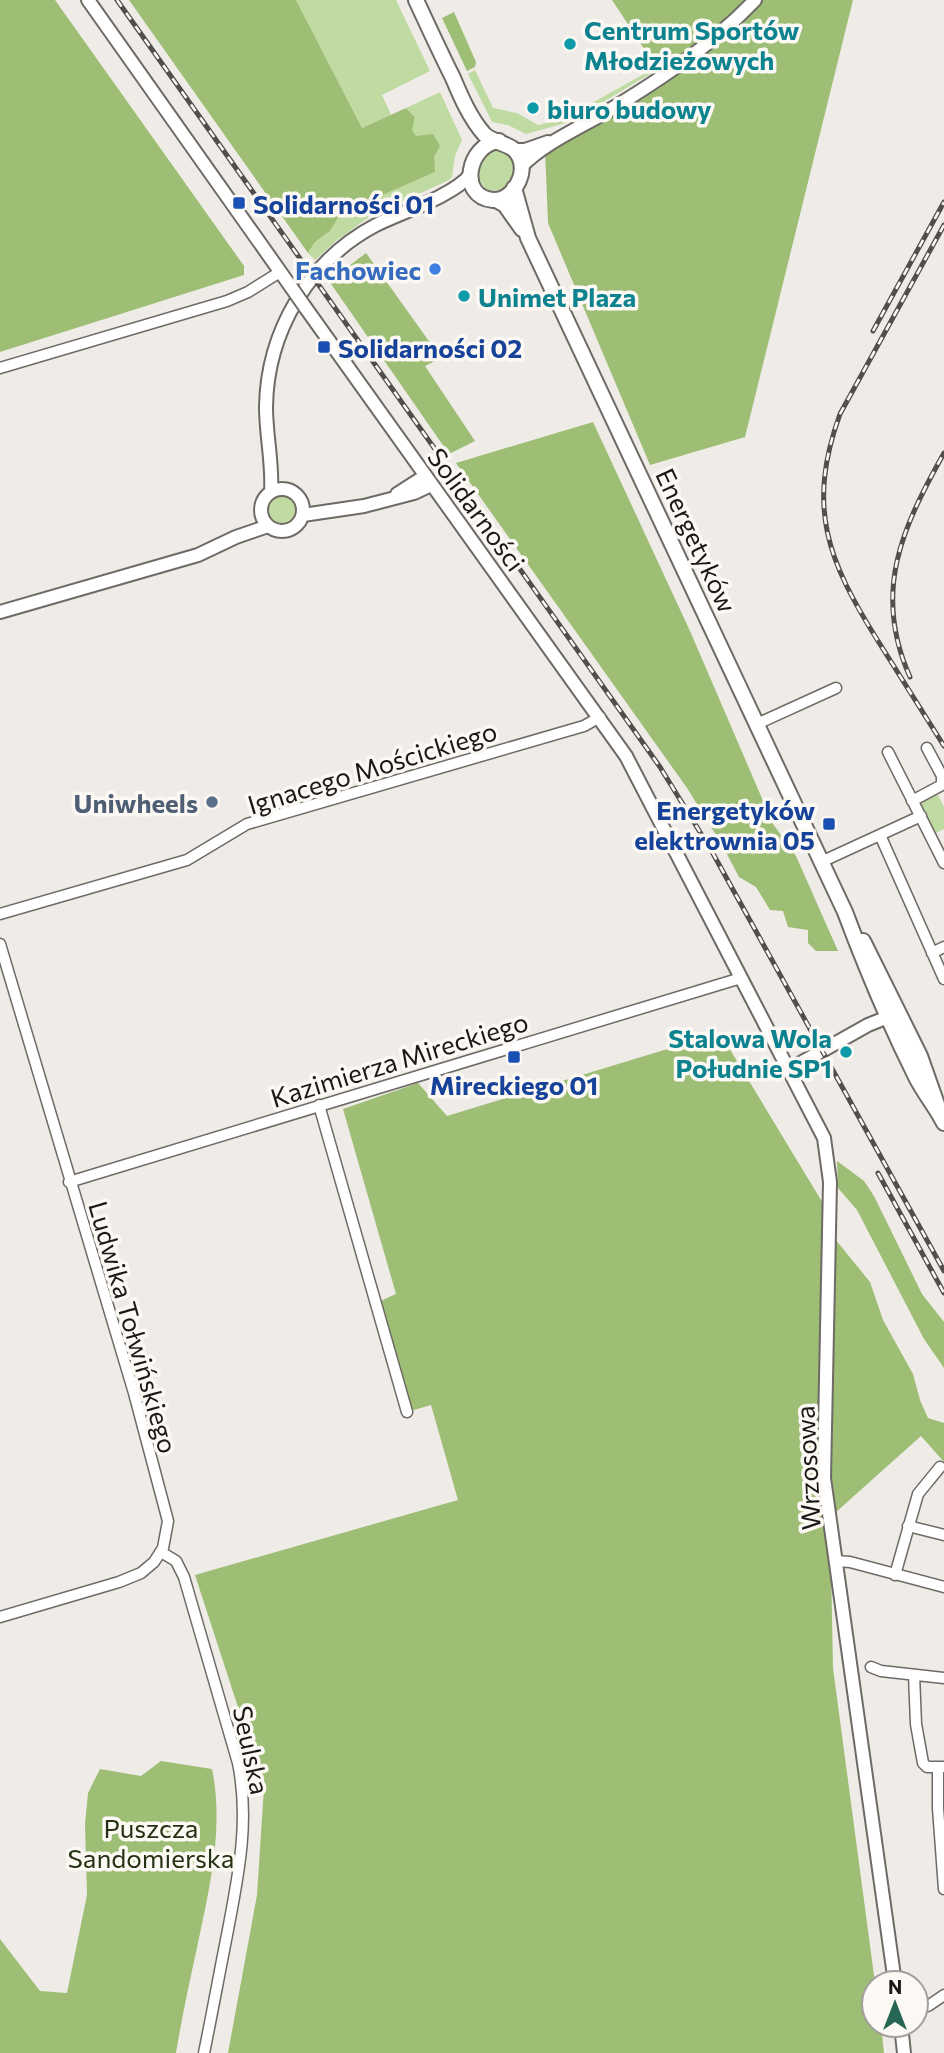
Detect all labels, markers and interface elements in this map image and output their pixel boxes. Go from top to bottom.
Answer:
place label: Centrum Sportów Młodzieżowych [584,14,800,75]
marker: Centrum Sportów Młodzieżowych [562,36,578,52]
place label: biuro budowy [547,93,712,124]
marker: biuro budowy [525,100,541,116]
place label: Solidarności 01 [253,188,434,219]
marker: Solidarności 01 [231,195,247,211]
place label: Fachowiec [295,254,421,285]
marker: Fachowiec [427,261,443,277]
place label: Unimet Plaza [478,281,636,312]
marker: Unimet Plaza [456,288,472,304]
place label: Solidarności 02 [338,332,522,363]
marker: Solidarności 02 [316,339,332,355]
street label: Solidarności [422,441,532,577]
street label: Energetyków [650,463,744,617]
street label: Ignacego Mościckiego [244,714,500,820]
place label: Uniwheels [74,787,198,818]
marker: Uniwheels [204,794,220,810]
place label: Energetyków elektrownia 05 [634,794,815,855]
marker: Energetyków elektrownia 05 [821,816,837,832]
street label: Kazimierza Mireckiego [267,1005,531,1113]
place label: Stalowa Wola Południe SP1 [668,1022,832,1083]
marker: Stalowa Wola Południe SP1 [838,1044,854,1060]
marker: Mireckiego 01 [506,1049,522,1065]
place label: Mireckiego 01 [430,1069,598,1100]
street label: Ludwika Tołwińskiego [83,1197,185,1457]
street label: Wrzosowa [788,1405,826,1531]
street label: Seulska [228,1703,276,1797]
park label: Puszcza Sandomierska [68,1812,234,1873]
north arrow [860,1969,930,2039]
text: N [888,1975,902,1998]

